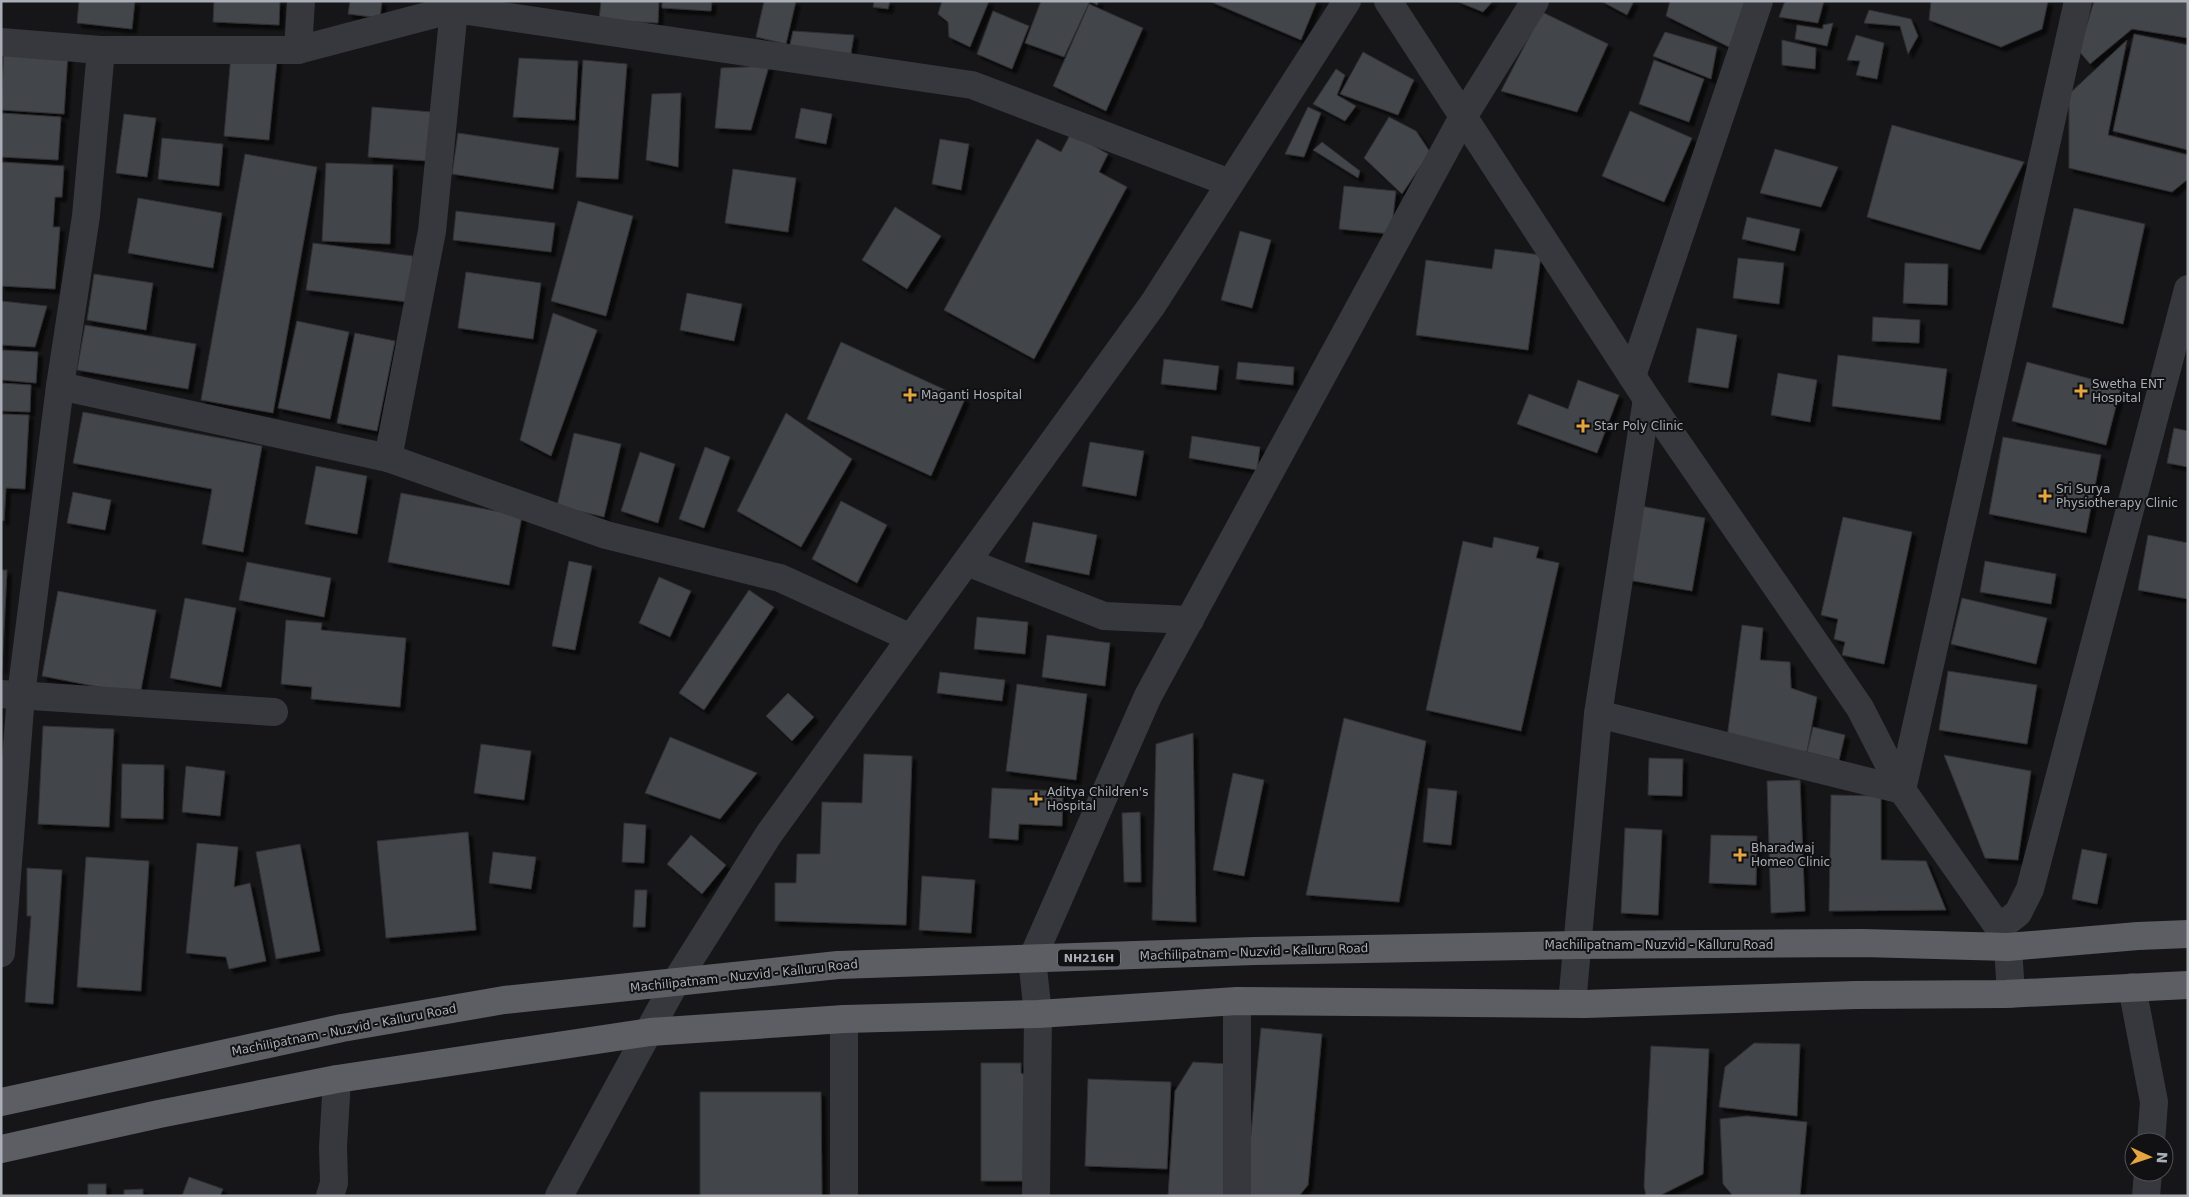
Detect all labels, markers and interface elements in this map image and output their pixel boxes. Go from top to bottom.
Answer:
place label: Swetha ENT Hospital [2092,377,2165,405]
marker: Swetha ENT Hospital [2074,384,2088,398]
marker: Maganti Hospital [903,388,917,402]
place label: Maganti Hospital [921,388,1022,402]
marker: Star Poly Clinic [1576,419,1590,433]
place label: Star Poly Clinic [1594,419,1683,433]
place label: Sri Surya Physiotherapy Clinic [2056,482,2178,510]
marker: Sri Surya Physiotherapy Clinic [2038,489,2052,503]
place label: Aditya Children's Hospital [1047,785,1148,813]
marker: Aditya Children's Hospital [1029,792,1043,806]
place label: Bharadwaj Homeo Clinic [1751,841,1830,869]
marker: Bharadwaj Homeo Clinic [1733,848,1747,862]
street label: Machilipatnam - Nuzvid - Kalluru Road [1545,938,1773,952]
street label: Machilipatnam - Nuzvid - Kalluru Road [1139,941,1369,963]
road number: NH216H [1058,950,1120,966]
street label: Machilipatnam - Nuzvid - Kalluru Road [629,957,859,995]
street label: Machilipatnam - Nuzvid - Kalluru Road [230,1001,458,1059]
north arrow [2124,1132,2174,1182]
text: N [2154,1151,2170,1164]

